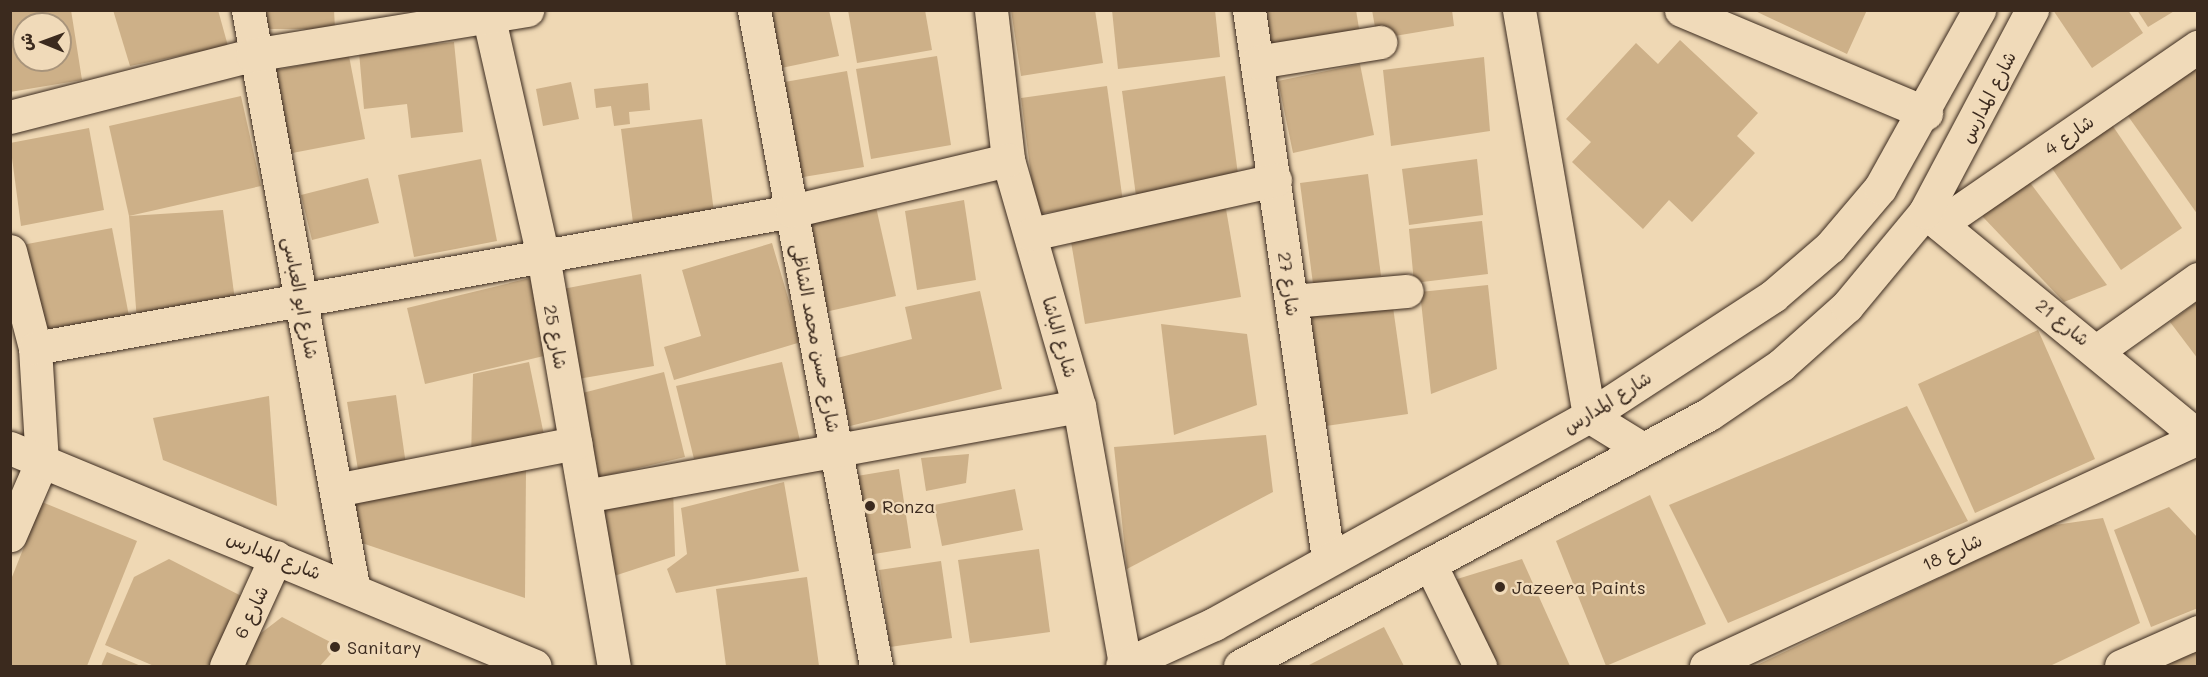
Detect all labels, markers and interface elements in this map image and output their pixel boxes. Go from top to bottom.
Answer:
north arrow [12,12,72,72]
text: ش [15,33,36,51]
street label: شارع المدارس [1956,48,2020,146]
street label: شارع 4 [2040,110,2098,160]
street label: شارع ابو العباسى [279,235,323,361]
street label: شارع حسن محمد الشاظى [787,242,845,434]
street label: شارع 27 [1274,250,1304,318]
street label: شارع الباشا [1038,294,1082,380]
street label: شارع 21 [2032,294,2094,350]
street label: شارع 25 [540,303,572,371]
street label: شارع المدارس [1559,366,1655,438]
place label: Ronza [882,495,935,517]
marker: Ronza [863,499,877,513]
street label: شارع المدارس [224,526,324,584]
street label: شارع 18 [1919,529,1985,575]
place label: Jazeera Paints [1512,576,1646,598]
marker: Jazeera Paints [1493,580,1507,594]
street label: شارع 6 [229,582,273,642]
place label: Sanitary [347,636,421,658]
marker: Sanitary [328,640,342,654]

